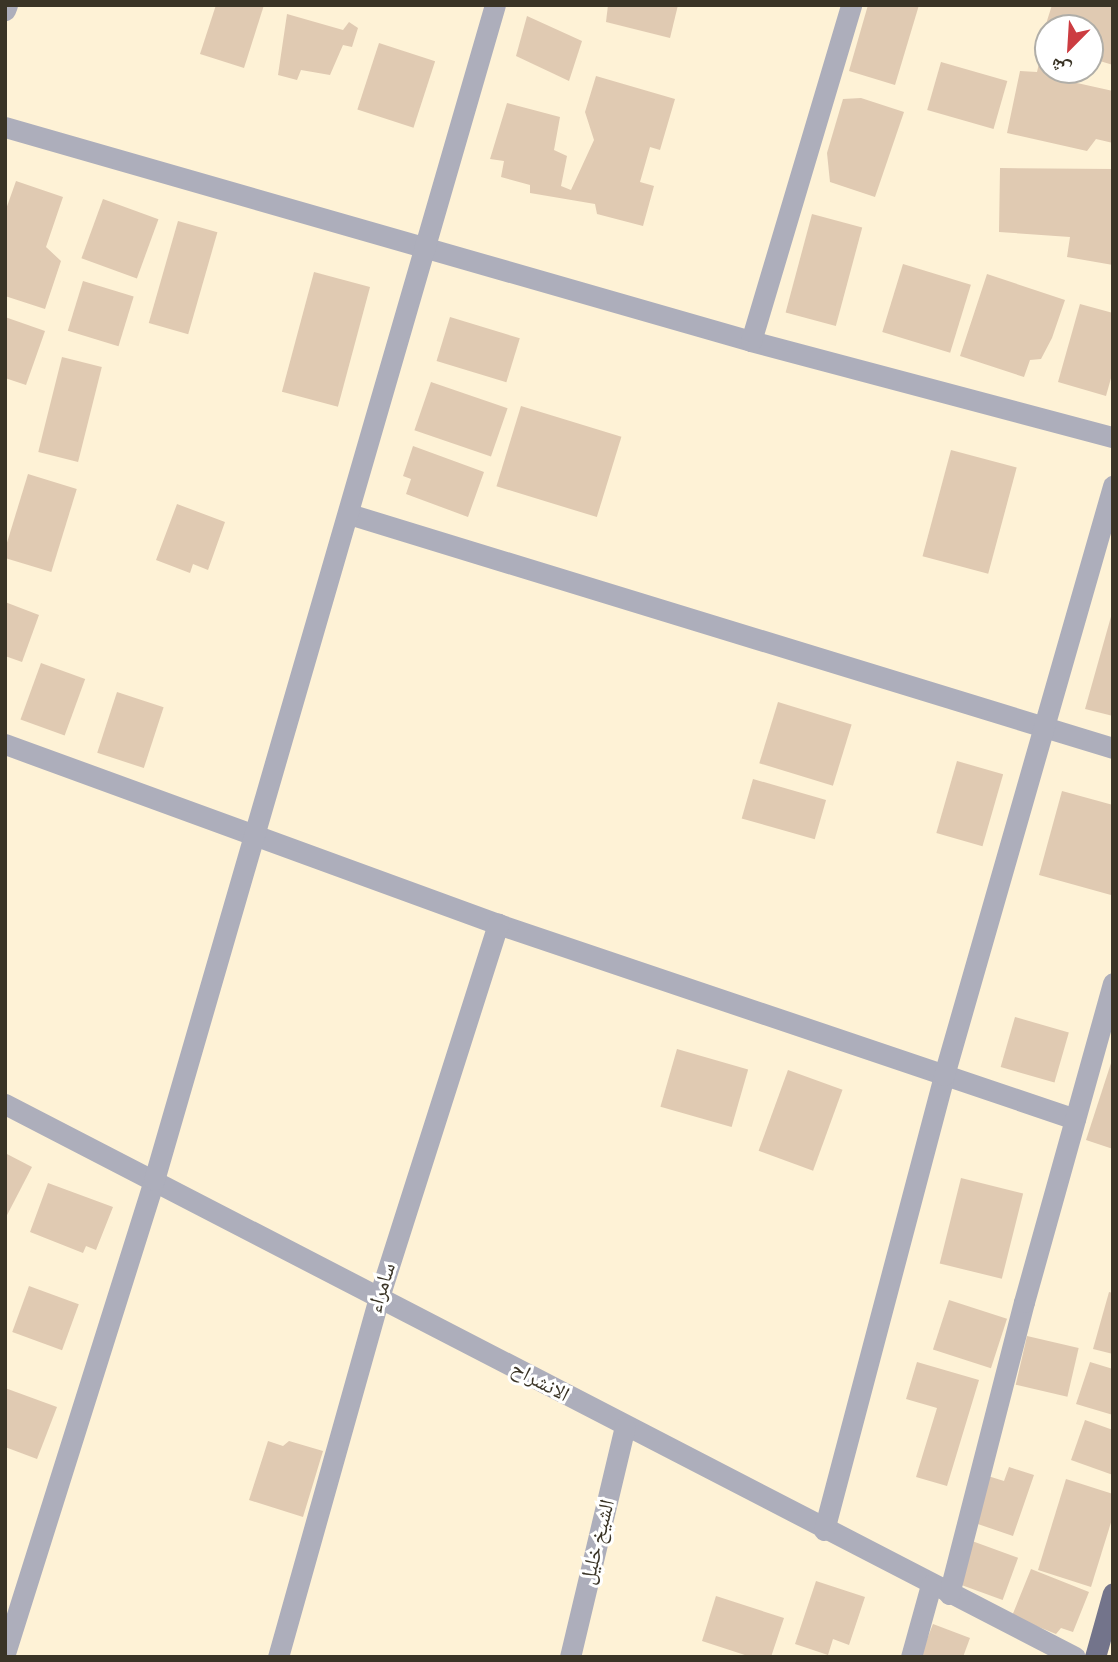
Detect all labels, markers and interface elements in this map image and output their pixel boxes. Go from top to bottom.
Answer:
north arrow [1034,14,1104,84]
text: ش [1047,52,1075,81]
street label: سامراء [362,1260,402,1316]
street label: الانشراح [507,1356,573,1408]
street label: الشيخ خليل [575,1497,621,1587]

